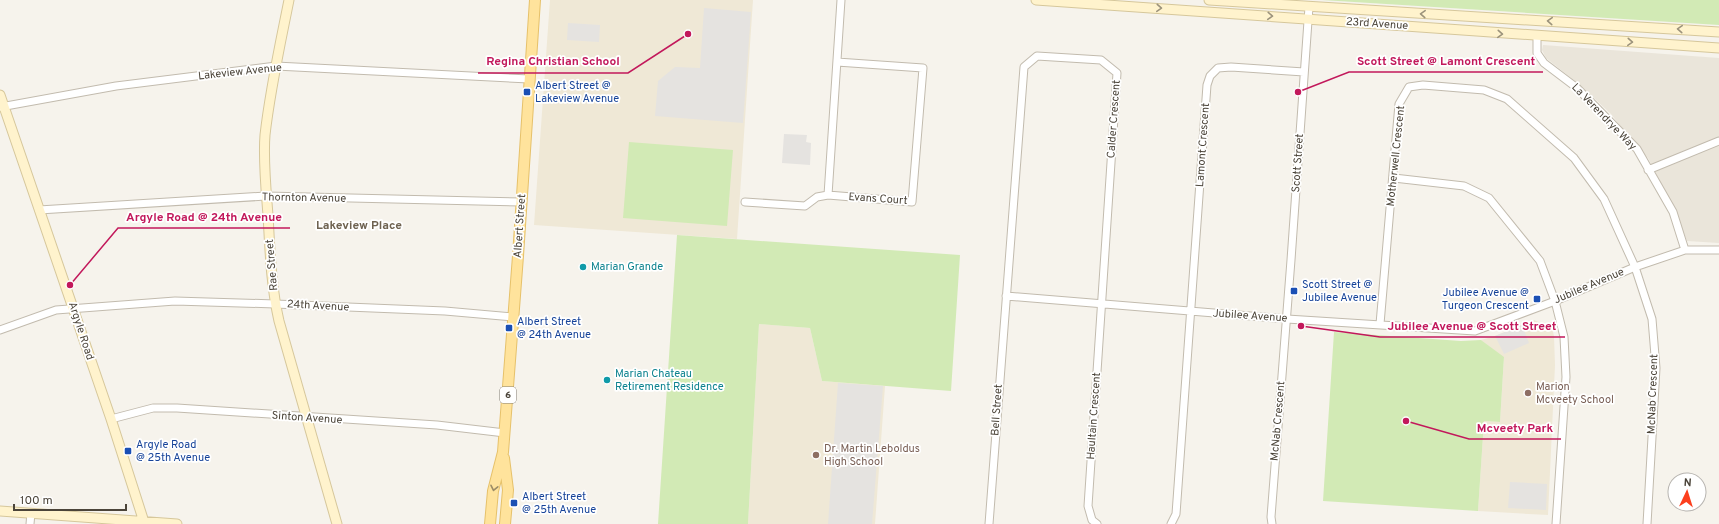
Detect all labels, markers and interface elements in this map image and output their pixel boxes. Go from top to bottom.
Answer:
one-way arrow [1156,4,1162,13]
one-way arrow [1420,10,1426,18]
one-way arrow [1267,12,1273,21]
street label: 23rd Avenue [1345,15,1409,33]
one-way arrow [1547,17,1553,26]
one-way arrow [1677,25,1683,34]
one-way arrow [1497,29,1503,38]
one-way arrow [1627,38,1633,47]
callout: Scott Street @ Lamont Crescent [1349,48,1543,72]
callout: Regina Christian School [478,49,628,73]
text: Regina Christian School [486,54,620,70]
text: Scott Street @ Lamont Crescent [1357,54,1535,70]
street label: Lakeview Avenue [197,61,283,83]
place label: Albert Street @ Lakeview Avenue [535,79,619,106]
street label: Calder Crescent [1104,79,1124,159]
street label: La Verendrye Way [1568,81,1640,154]
marker: Albert Street @ Lakeview Avenue [522,87,532,97]
street label: Lamont Crescent [1193,103,1213,187]
street label: Motherwell Crescent [1384,105,1408,207]
street label: Scott Street [1289,133,1307,193]
street label: Thornton Avenue [262,190,346,206]
street label: Evans Court [848,190,908,208]
street label: Albert Street [511,193,529,259]
callout: Argyle Road @ 24th Avenue [118,204,290,228]
text: Argyle Road @ 24th Avenue [126,210,282,226]
district label: Lakeview Place [316,218,402,234]
street label: Rae Street [263,239,281,291]
place label: Marian Grande [591,260,663,274]
marker: Marian Grande [578,262,588,272]
street label: Jubilee Avenue [1552,265,1626,307]
place label: Scott Street @ Jubilee Avenue [1302,278,1377,305]
marker: Scott Street @ Jubilee Avenue [1289,286,1299,296]
place label: Jubilee Avenue @ Turgeon Crescent [1442,286,1529,313]
marker: Jubilee Avenue @ Turgeon Crescent [1532,294,1542,304]
street label: 24th Avenue [286,297,350,315]
street label: Argyle Road [65,300,97,362]
street label: Jubilee Avenue [1212,306,1288,326]
callout: Jubilee Avenue @ Scott Street [1380,313,1565,337]
place label: Albert Street @ 24th Avenue [517,315,591,342]
text: Jubilee Avenue @ Scott Street [1388,319,1557,335]
marker: Albert Street @ 24th Avenue [504,323,514,333]
street label: McNab Crescent [1645,354,1661,434]
place label: Marian Chateau Retirement Residence [615,367,724,394]
street label: Haultain Crescent [1084,372,1104,460]
marker: Marian Chateau Retirement Residence [602,375,612,385]
street label: McNab Crescent [1268,380,1288,462]
place label: Marion Mcveety School [1536,380,1614,407]
street label: Bell Street [988,384,1006,436]
road number: 6 [500,387,516,403]
marker: Marion Mcveety School [1523,388,1533,398]
street label: Sinton Avenue [271,409,343,427]
callout: Mcveety Park [1469,415,1561,439]
text: Mcveety Park [1477,421,1553,437]
place label: Argyle Road @ 25th Avenue [136,438,210,465]
place label: Dr. Martin Leboldus High School [824,442,920,469]
marker: Argyle Road @ 25th Avenue [123,446,133,456]
marker: Dr. Martin Leboldus High School [811,450,821,460]
north arrow [1667,472,1707,512]
text: N [1683,476,1692,490]
one-way arrow [491,484,499,491]
scale bar [14,486,126,512]
place label: Albert Street @ 25th Avenue [522,490,596,517]
text: 100 m [20,493,53,509]
marker: Albert Street @ 25th Avenue [509,498,519,508]

